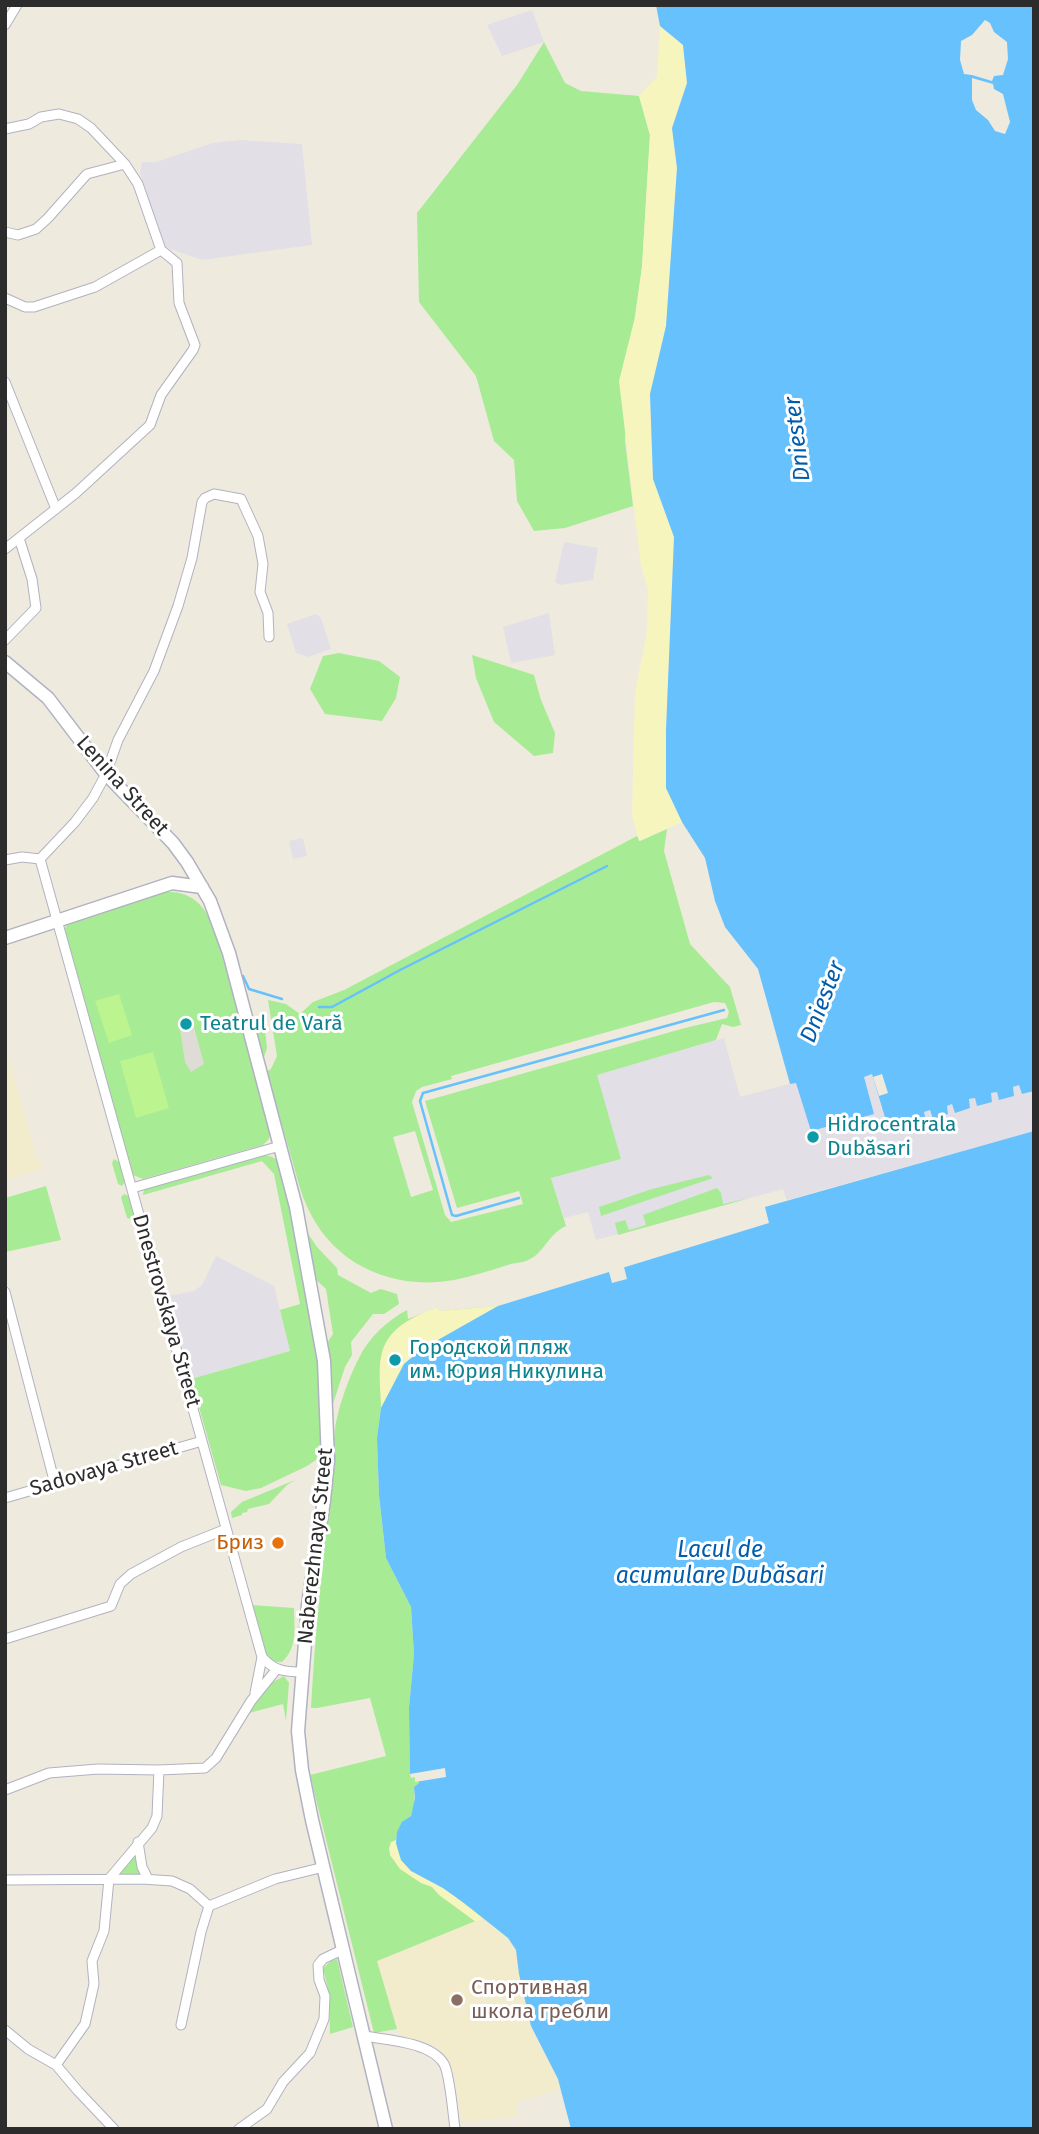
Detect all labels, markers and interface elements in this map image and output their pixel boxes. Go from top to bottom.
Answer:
water label: Dniester [779,395,817,483]
street label: Lenina Street [71,731,173,841]
water label: Dniester [795,957,851,1047]
place label: Teatrul de Vară [200,1011,343,1037]
marker: Teatrul de Vară [178,1016,194,1032]
place label: Hidrocentrala Dubăsari [827,1112,957,1162]
marker: Hidrocentrala Dubăsari [805,1129,821,1145]
street label: Dnestrovskaya Street [126,1211,206,1411]
place label: Городской пляж им. Юрия Никулина [409,1335,604,1385]
marker: Городской пляж им. Юрия Никулина [387,1352,403,1368]
street label: Sadovaya Street [27,1436,181,1502]
street label: Naberezhnaya Street [293,1447,339,1645]
place label: Бриз [216,1530,264,1556]
marker: Бриз [270,1535,286,1551]
water label: Lacul de acumulare Dubăsari [616,1537,824,1591]
place label: Спортивная школа гребли [471,1975,609,2025]
marker: Спортивная школа гребли [449,1992,465,2008]

